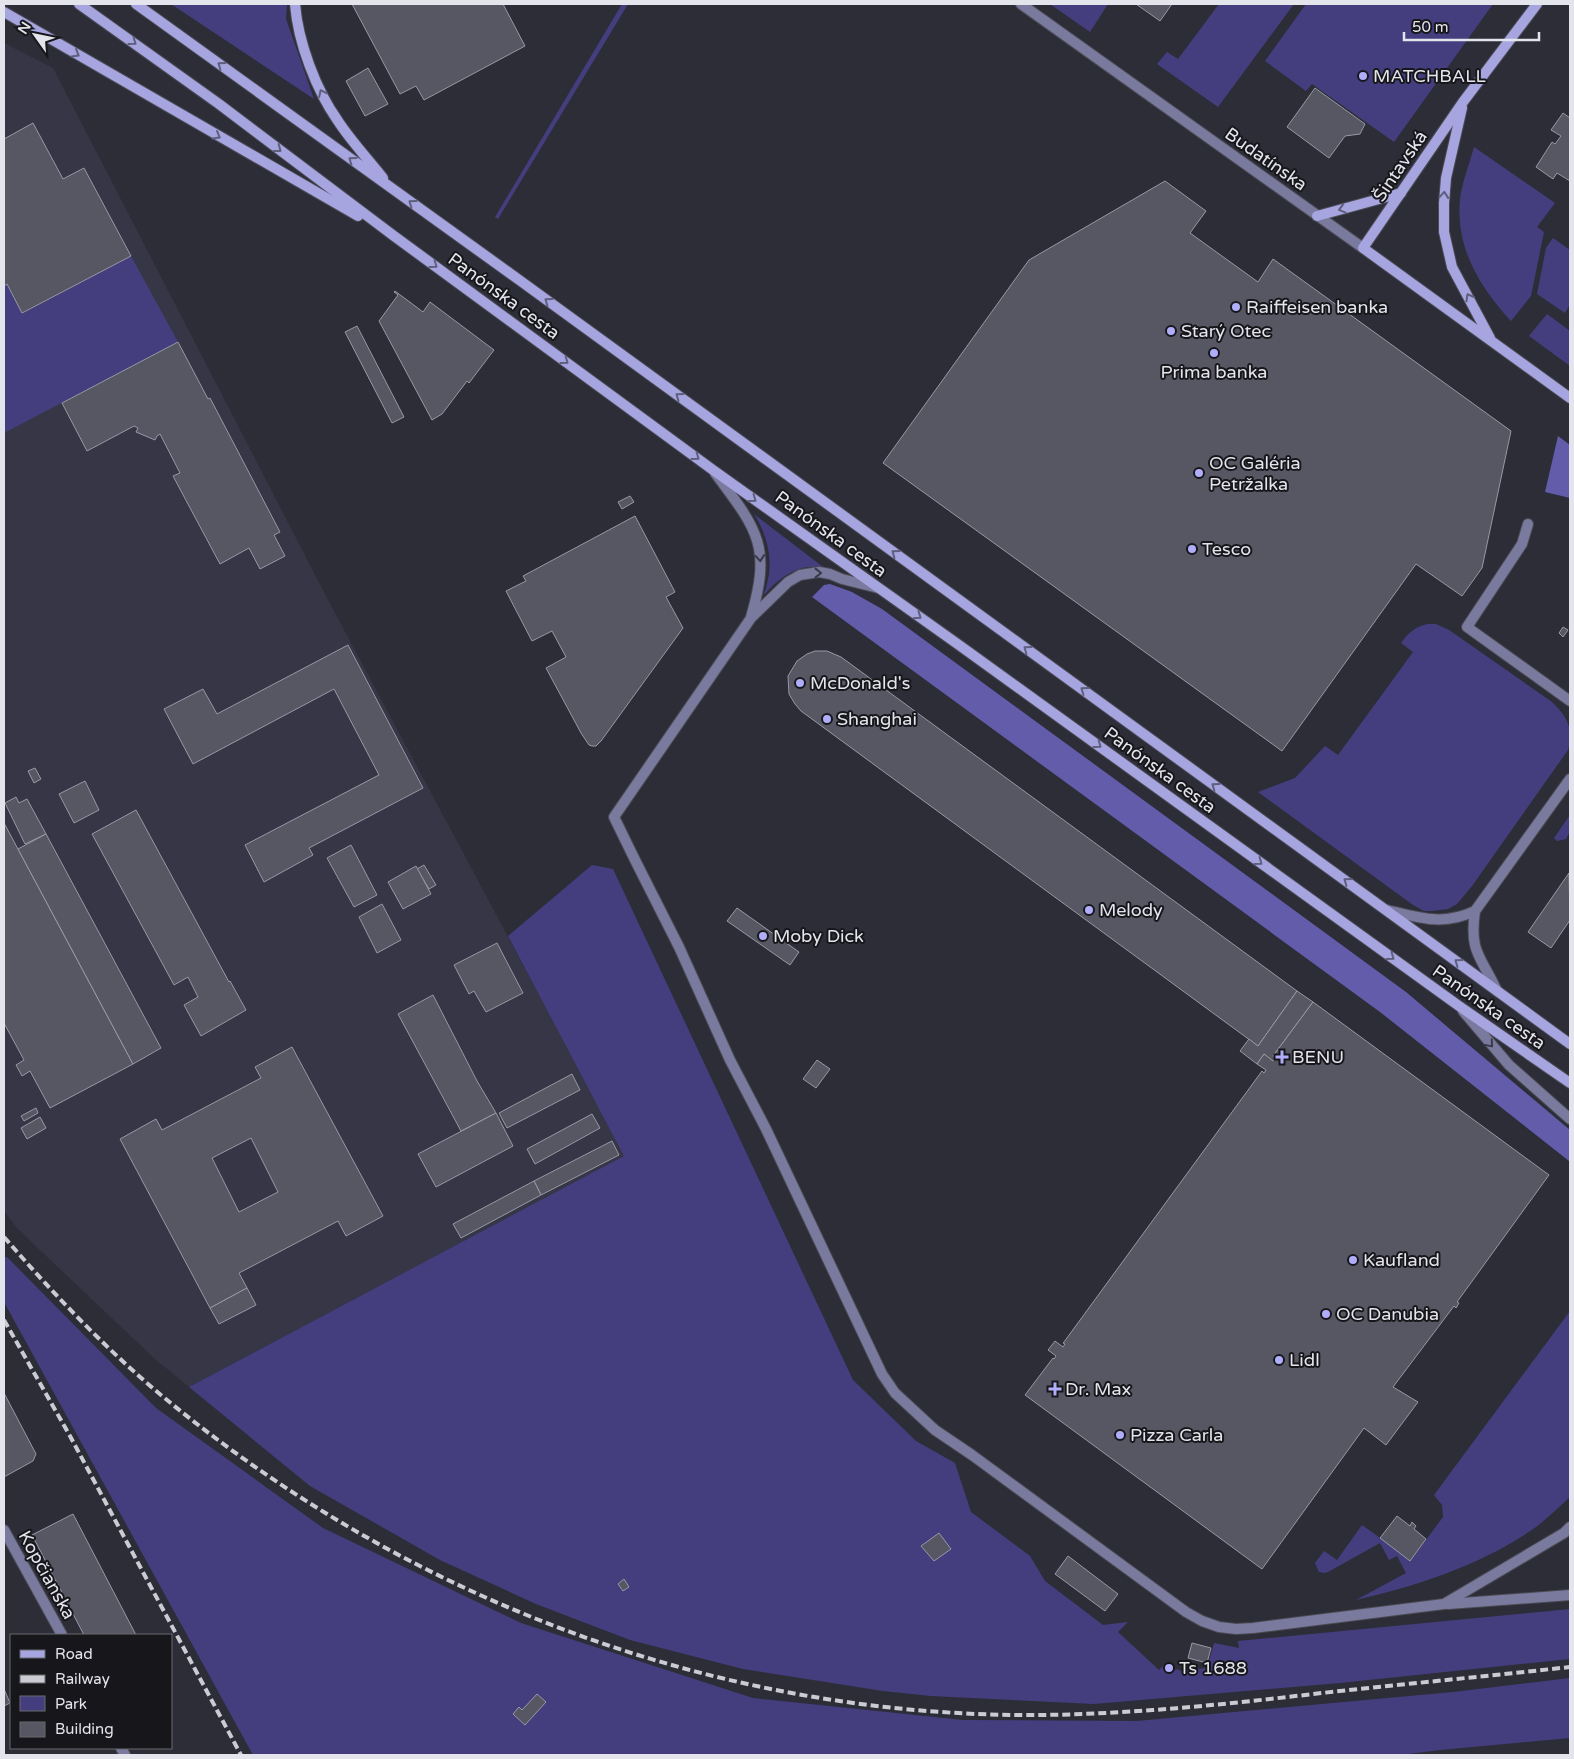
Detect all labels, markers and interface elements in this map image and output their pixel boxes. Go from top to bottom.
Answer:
north arrow [10,10,60,60]
scale bar [1404,10,1539,42]
text: 50 m [1412,18,1449,36]
text: N [14,19,35,38]
one-way arrow [127,36,137,45]
one-way arrow [71,48,80,58]
one-way arrow [217,62,226,71]
place label: MATCHBALL [1373,65,1487,87]
marker: MATCHBALL [1357,70,1369,82]
one-way arrow [319,89,329,98]
street label: Budatínska [1221,123,1311,195]
street label: Šintavská [1368,126,1432,206]
one-way arrow [211,129,220,139]
one-way arrow [272,143,282,152]
one-way arrow [348,157,358,166]
one-way arrow [1439,191,1450,199]
one-way arrow [408,199,417,209]
one-way arrow [1338,203,1347,214]
street label: Panónska cesta [444,248,564,344]
one-way arrow [428,259,437,268]
one-way arrow [1465,294,1475,303]
place label: Raiffeisen banka [1246,296,1388,318]
one-way arrow [544,298,554,307]
marker: Raiffeisen banka [1230,301,1242,313]
place label: Starý Otec [1181,320,1271,342]
marker: Starý Otec [1165,325,1177,337]
marker: Prima banka [1208,347,1220,359]
one-way arrow [559,355,569,364]
place label: Prima banka [1161,361,1267,383]
one-way arrow [676,393,685,402]
one-way arrow [690,452,699,460]
place label: OC Galéria Petržalka [1209,452,1301,495]
marker: OC Galéria Petržalka [1193,467,1205,479]
street label: Panónska cesta [771,486,891,582]
one-way arrow [747,493,757,502]
place label: Tesco [1202,538,1251,560]
marker: Tesco [1186,543,1198,555]
one-way arrow [892,551,901,559]
one-way arrow [754,554,765,562]
one-way arrow [814,568,822,578]
one-way arrow [912,610,922,619]
one-way arrow [1023,646,1033,655]
place label: McDonald's [810,672,910,694]
marker: McDonald's [794,677,806,689]
one-way arrow [1081,688,1090,696]
place label: Shanghai [837,708,917,730]
marker: Shanghai [821,713,833,725]
street label: Panónska cesta [1100,722,1220,818]
one-way arrow [1092,739,1102,748]
one-way arrow [1212,783,1221,792]
one-way arrow [1253,856,1262,864]
one-way arrow [1343,878,1353,887]
place label: Melody [1099,899,1163,921]
marker: Melody [1083,904,1095,916]
place label: Moby Dick [773,925,864,947]
marker: Moby Dick [757,930,769,942]
one-way arrow [1385,951,1395,960]
one-way arrow [1454,959,1464,968]
street label: Panónska cesta [1428,960,1550,1054]
one-way arrow [1485,1038,1494,1047]
place label: BENU [1292,1046,1344,1068]
marker: BENU [1276,1051,1288,1063]
place label: Kaufland [1363,1249,1440,1271]
marker: Kaufland [1347,1254,1359,1266]
place label: OC Danubia [1336,1303,1439,1325]
marker: OC Danubia [1320,1308,1332,1320]
place label: Lidl [1289,1349,1320,1371]
marker: Lidl [1273,1354,1285,1366]
place label: Dr. Max [1065,1378,1131,1400]
marker: Dr. Max [1049,1383,1061,1395]
place label: Pizza Carla [1130,1424,1223,1446]
marker: Pizza Carla [1114,1429,1126,1441]
street label: Kopčianska [14,1527,80,1623]
legend [10,1634,172,1749]
text: Road [55,1645,93,1663]
place label: Ts 1688 [1179,1657,1247,1679]
marker: Ts 1688 [1163,1662,1175,1674]
text: Railway [55,1670,110,1688]
text: Park [55,1695,87,1713]
text: Building [55,1720,114,1738]

